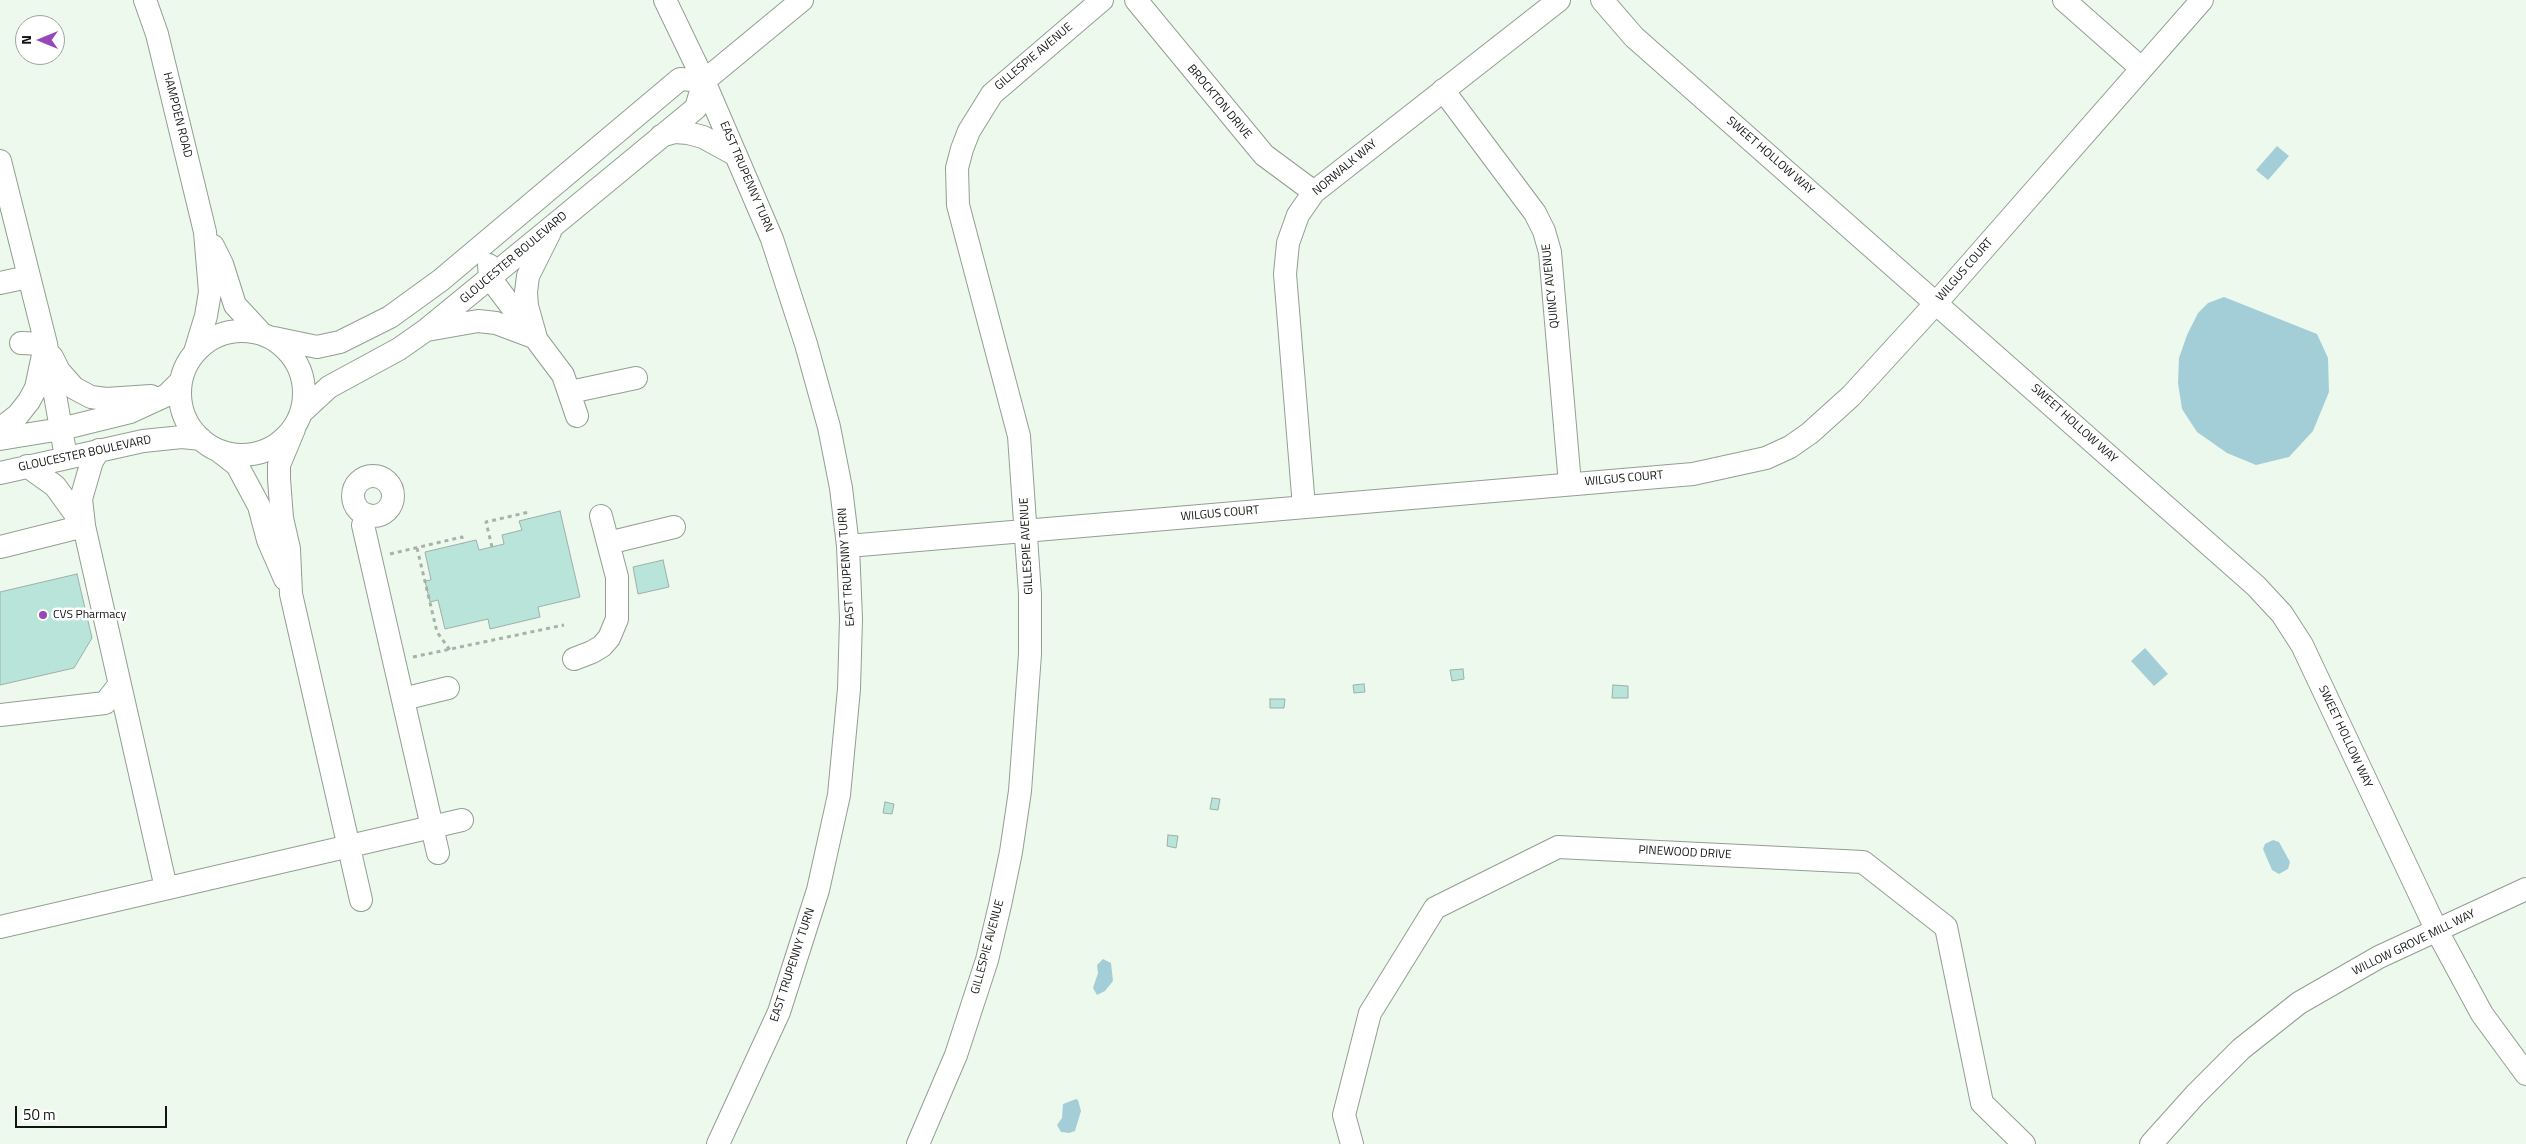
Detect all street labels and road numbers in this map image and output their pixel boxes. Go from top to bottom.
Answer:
street label: GILLESPIE AVENUE [992,20,1076,94]
street label: BROCKTON DRIVE [1184,62,1254,142]
street label: HAMPDEN ROAD [159,71,195,159]
street label: SWEET HOLLOW WAY [1723,114,1817,198]
street label: EAST TRUPENNY TURN [716,119,776,235]
street label: NORWALK WAY [1310,137,1380,199]
street label: GLOUCESTER BOULEVARD [457,209,571,307]
street label: WILGUS COURT [1934,235,1996,305]
street label: QUINCY AVENUE [1539,243,1563,329]
street label: SWEET HOLLOW WAY [2028,381,2120,467]
street label: GLOUCESTER BOULEVARD [17,433,153,475]
street label: WILGUS COURT [1584,468,1664,490]
street label: GILLESPIE AVENUE [1017,497,1037,595]
street label: WILGUS COURT [1180,503,1260,525]
street label: EAST TRUPENNY TURN [836,507,858,627]
street label: SWEET HOLLOW WAY [2315,684,2375,790]
street label: PINEWOOD DRIVE [1638,843,1732,863]
street label: GILLESPIE AVENUE [968,898,1008,996]
street label: EAST TRUPENNY TURN [768,906,818,1024]
street label: WILLOW GROVE MILL WAY [2350,907,2478,979]

